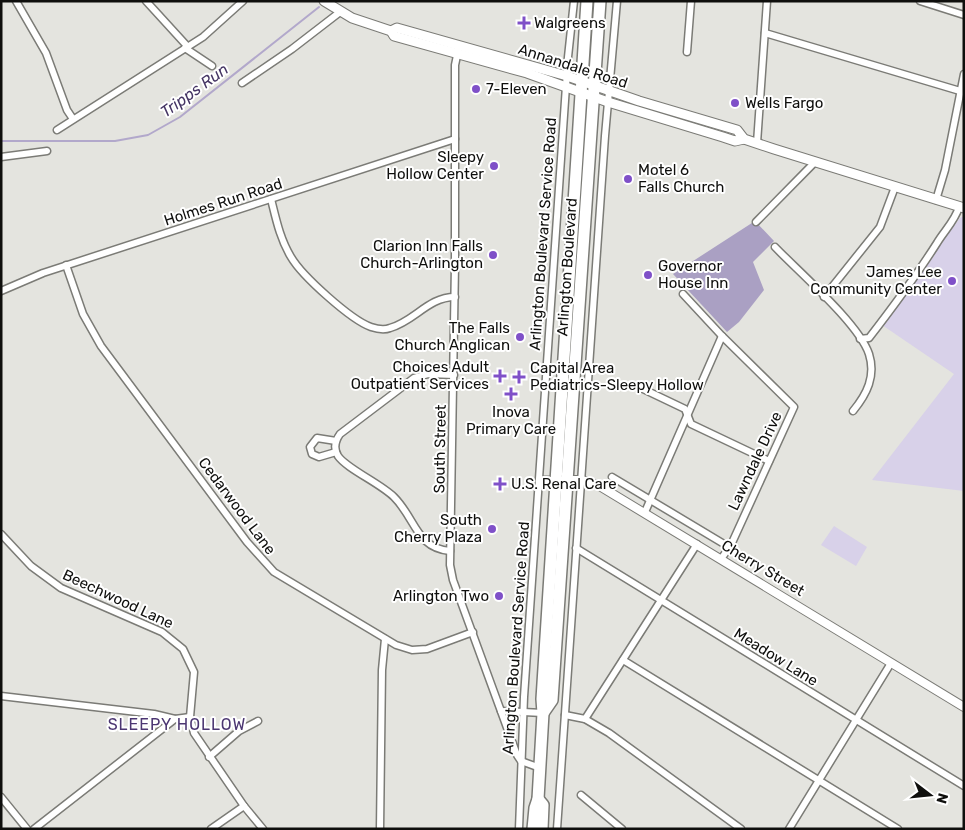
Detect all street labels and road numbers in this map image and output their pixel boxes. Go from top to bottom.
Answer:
street label: Annandale Road [516,40,630,92]
street label: Arlington Boulevard Service Road [526,117,560,351]
street label: Holmes Run Road [162,174,284,230]
street label: Arlington Boulevard [553,197,581,337]
street label: South Street [430,404,450,494]
street label: Lawndale Drive [724,409,786,513]
street label: Cedarwood Lane [195,454,279,558]
street label: Arlington Boulevard Service Road [499,521,533,755]
street label: Cherry Street [718,536,808,600]
street label: Beechwood Lane [60,565,176,633]
street label: Meadow Lane [731,624,821,690]

